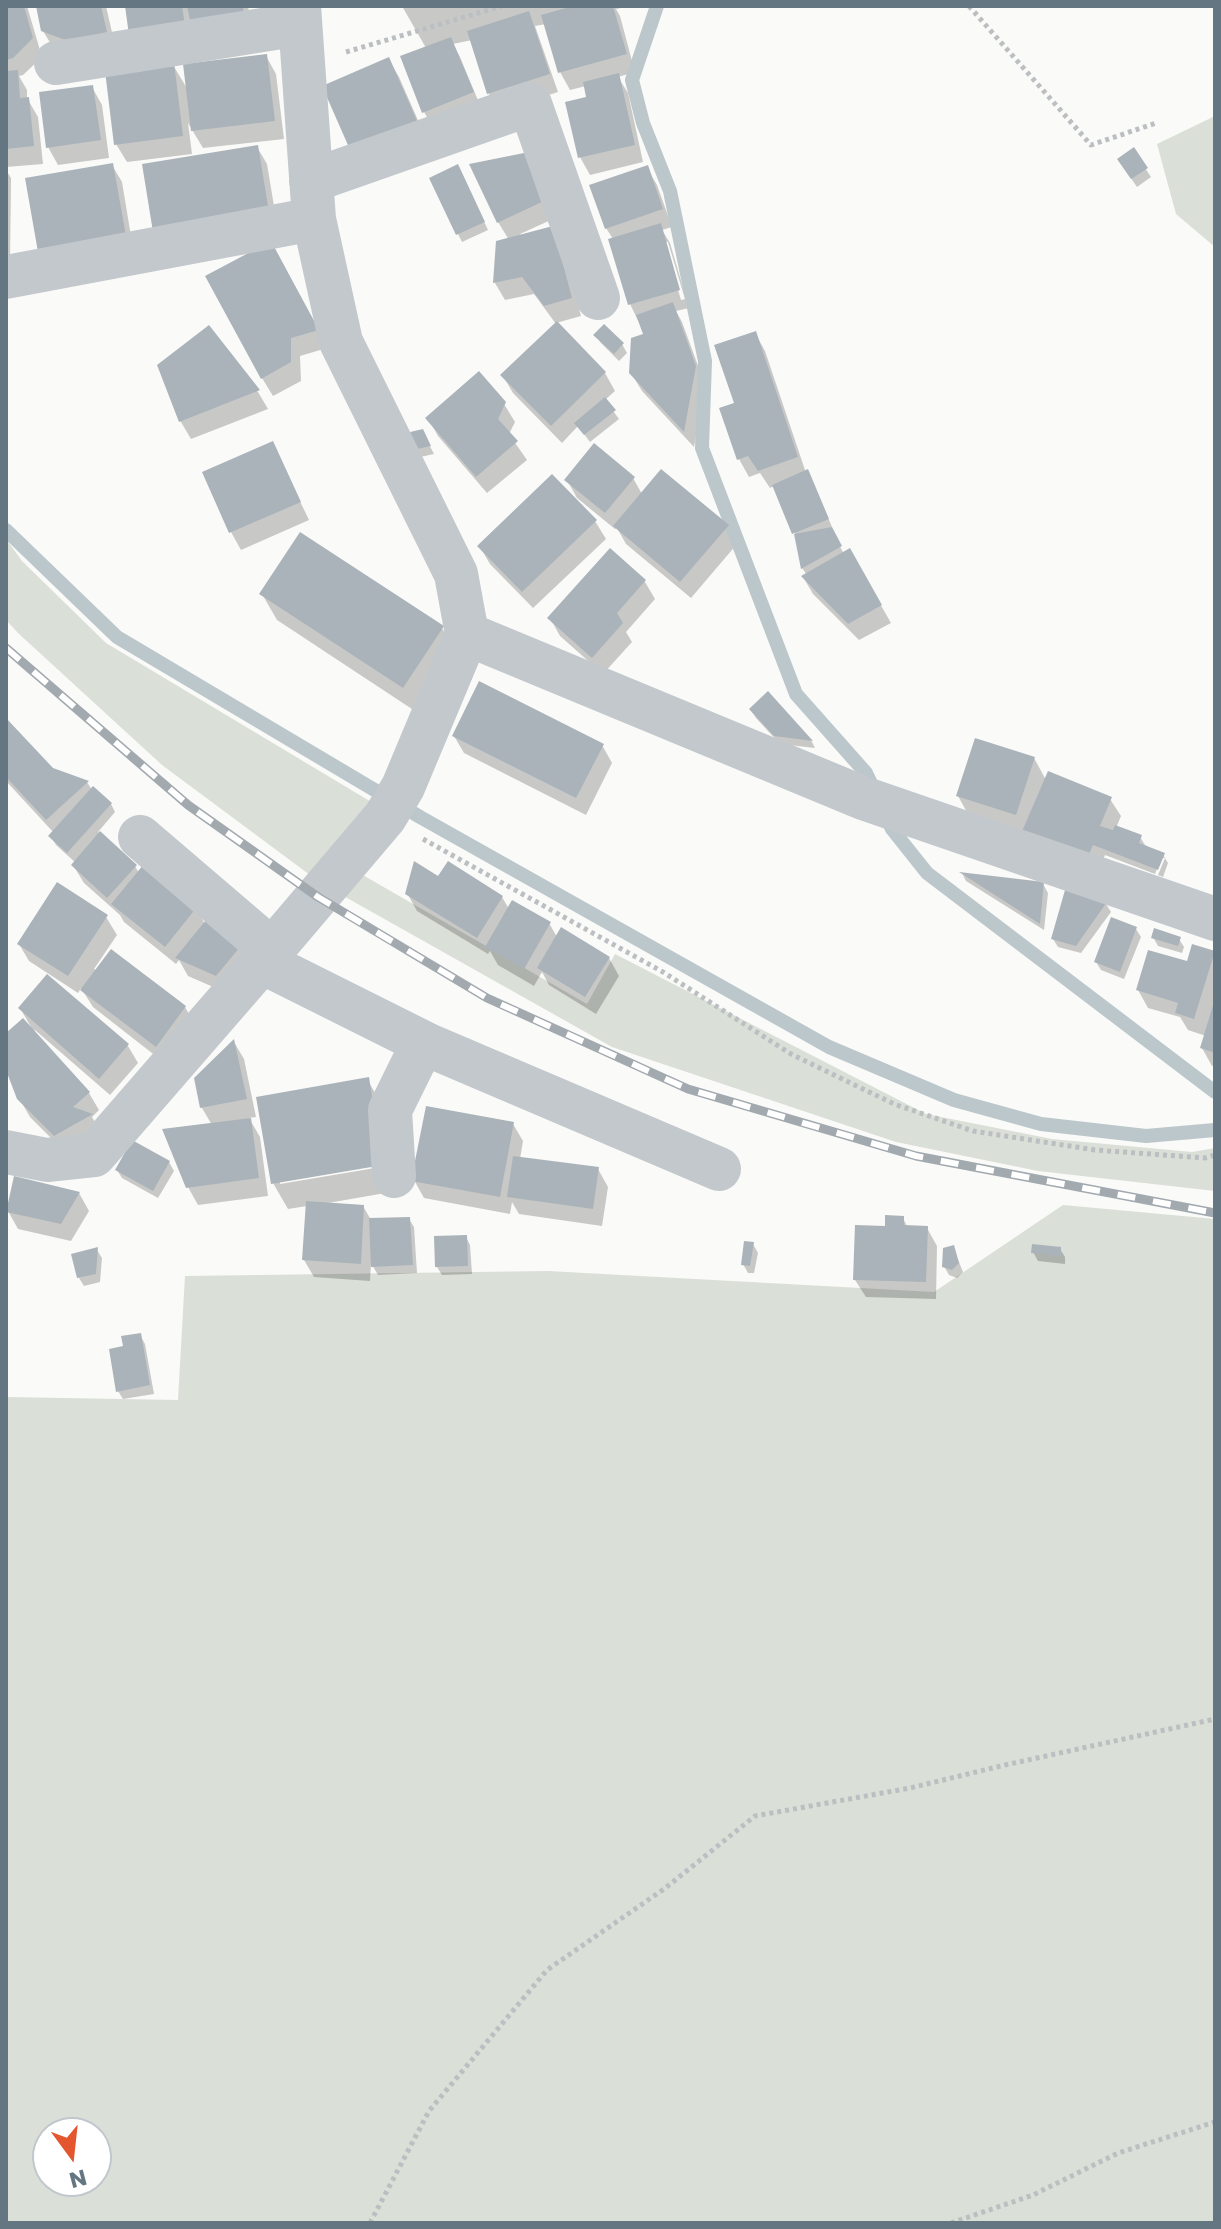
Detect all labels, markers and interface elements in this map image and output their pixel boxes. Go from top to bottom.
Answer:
north arrow [32,2117,112,2197]
text: N [66,2162,90,2196]

